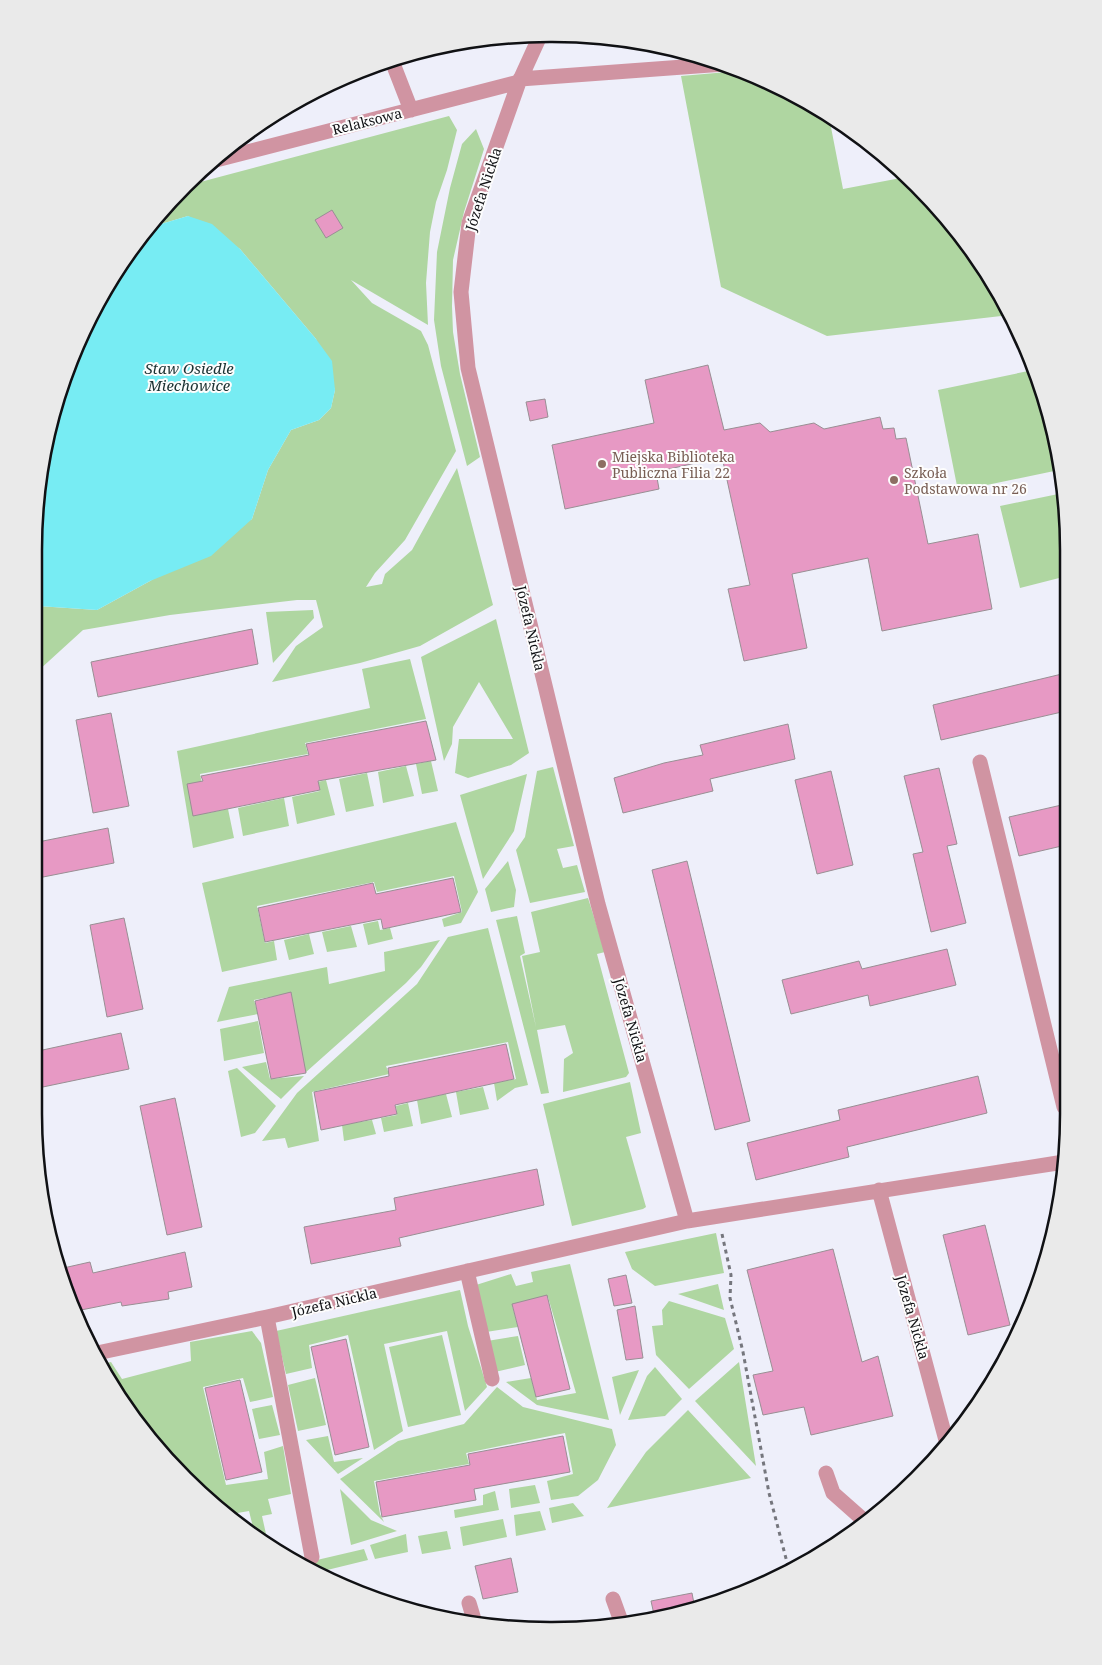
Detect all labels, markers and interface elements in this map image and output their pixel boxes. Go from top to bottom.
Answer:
street label: Relaksowa [330,103,404,139]
street label: Józefa Nickla [460,145,505,234]
water label: Staw Osiedle Miechowice [144,358,234,395]
place label: Miejska Biblioteka Publiczna Filia 22 [612,447,735,482]
marker: Miejska Biblioteka Publiczna Filia 22 [596,458,608,470]
place label: Szkoła Podstawowa nr 26 [904,463,1027,498]
marker: Szkoła Podstawowa nr 26 [888,474,900,486]
street label: Józefa Nickla [512,583,550,673]
street label: Józefa Nickla [610,975,652,1064]
street label: Józefa Nickla [892,1272,934,1361]
street label: Józefa Nickla [289,1283,379,1321]

